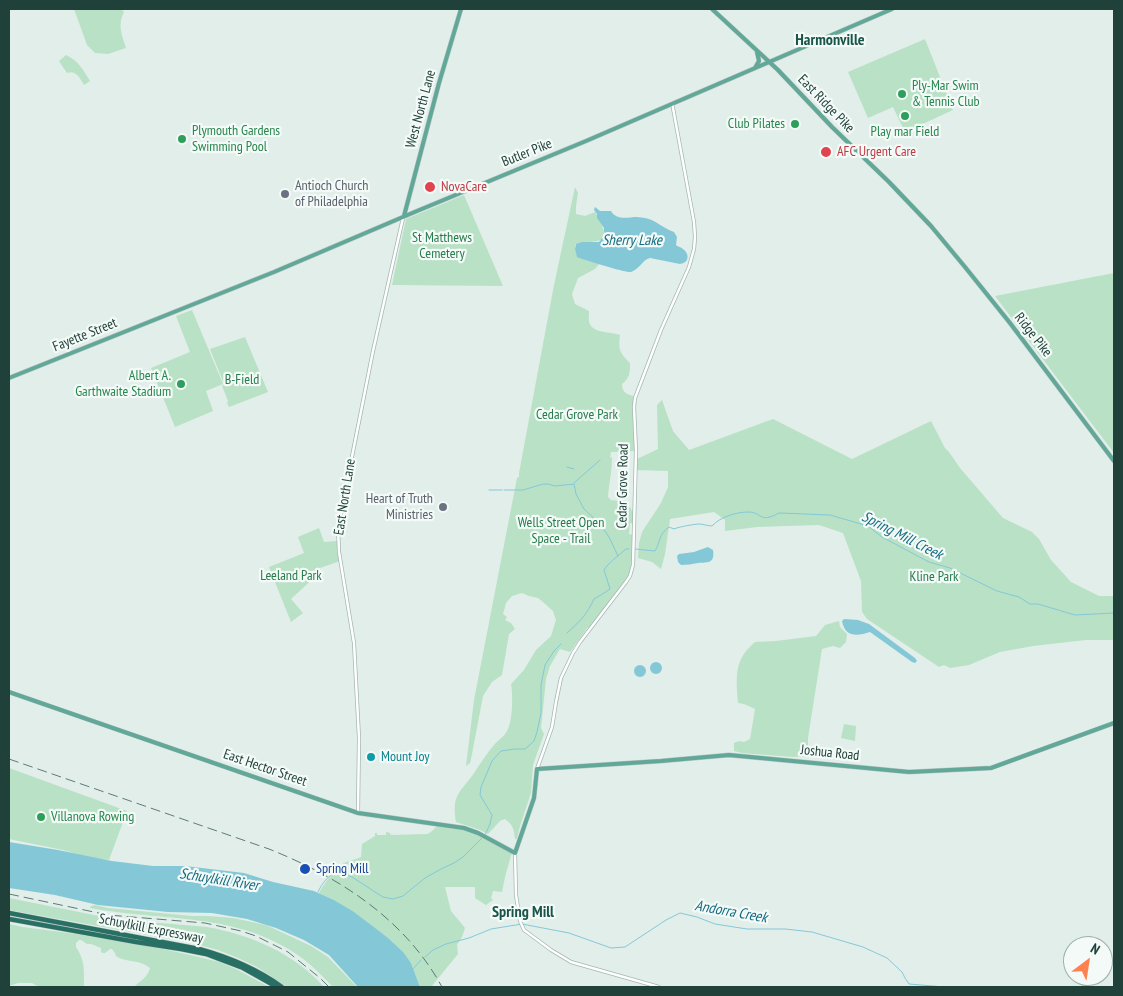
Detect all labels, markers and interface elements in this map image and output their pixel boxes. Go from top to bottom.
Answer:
district label: Harmonville [795,30,865,50]
street label: West North Lane [403,68,439,150]
street label: East Ridge Pike [794,71,858,137]
place label: Ply-Mar Swim & Tennis Club [912,78,980,110]
marker: Ply-Mar Swim & Tennis Club [896,88,908,100]
marker: Play mar Field [899,110,911,122]
place label: Club Pilates [728,116,785,132]
marker: Club Pilates [789,118,801,130]
place label: Plymouth Gardens Swimming Pool [192,123,280,156]
place label: Play mar Field [871,124,939,140]
marker: Plymouth Gardens Swimming Pool [176,133,188,145]
street label: Butler Pike [499,135,555,171]
place label: AFC Urgent Care [837,144,916,160]
marker: AFC Urgent Care [819,145,833,159]
place label: Antioch Church of Philadelphia [295,178,368,210]
place label: NovaCare [441,179,487,195]
marker: NovaCare [423,180,437,194]
marker: Antioch Church of Philadelphia [279,188,291,200]
park label: St Matthews Cemetery [412,230,472,262]
water label: Sherry Lake [602,232,662,250]
street label: Ridge Pike [1011,310,1055,360]
street label: Fayette Street [50,315,120,355]
place label: Albert A. Garthwaite Stadium [75,368,171,401]
park label: B-Field [225,372,259,388]
marker: Albert A. Garthwaite Stadium [175,378,187,390]
park label: Cedar Grove Park [536,407,618,423]
street label: Cedar Grove Road [614,443,632,529]
street label: East North Lane [331,458,359,536]
place label: Heart of Truth Ministries [366,491,433,524]
marker: Heart of Truth Ministries [437,501,449,513]
water label: Spring Mill Creek [859,508,945,564]
park label: Wells Street Open Space - Trail [518,515,604,548]
park label: Leeland Park [260,568,322,584]
park label: Kline Park [910,569,958,585]
street label: Joshua Road [800,742,860,764]
street label: East Hector Street [221,746,309,790]
place label: Mount Joy [381,749,430,765]
marker: Mount Joy [365,751,377,763]
place label: Villanova Rowing [51,809,134,825]
marker: Villanova Rowing [35,811,47,823]
place label: Spring Mill [316,861,369,877]
marker: Spring Mill [298,862,312,876]
water label: Schuylkill River [178,865,260,895]
water label: Andorra Creek [694,897,768,927]
district label: Spring Mill [492,902,554,922]
street label: Schuylkill Expressway [97,911,205,947]
north arrow [1063,936,1113,986]
text: N [1087,939,1103,959]

